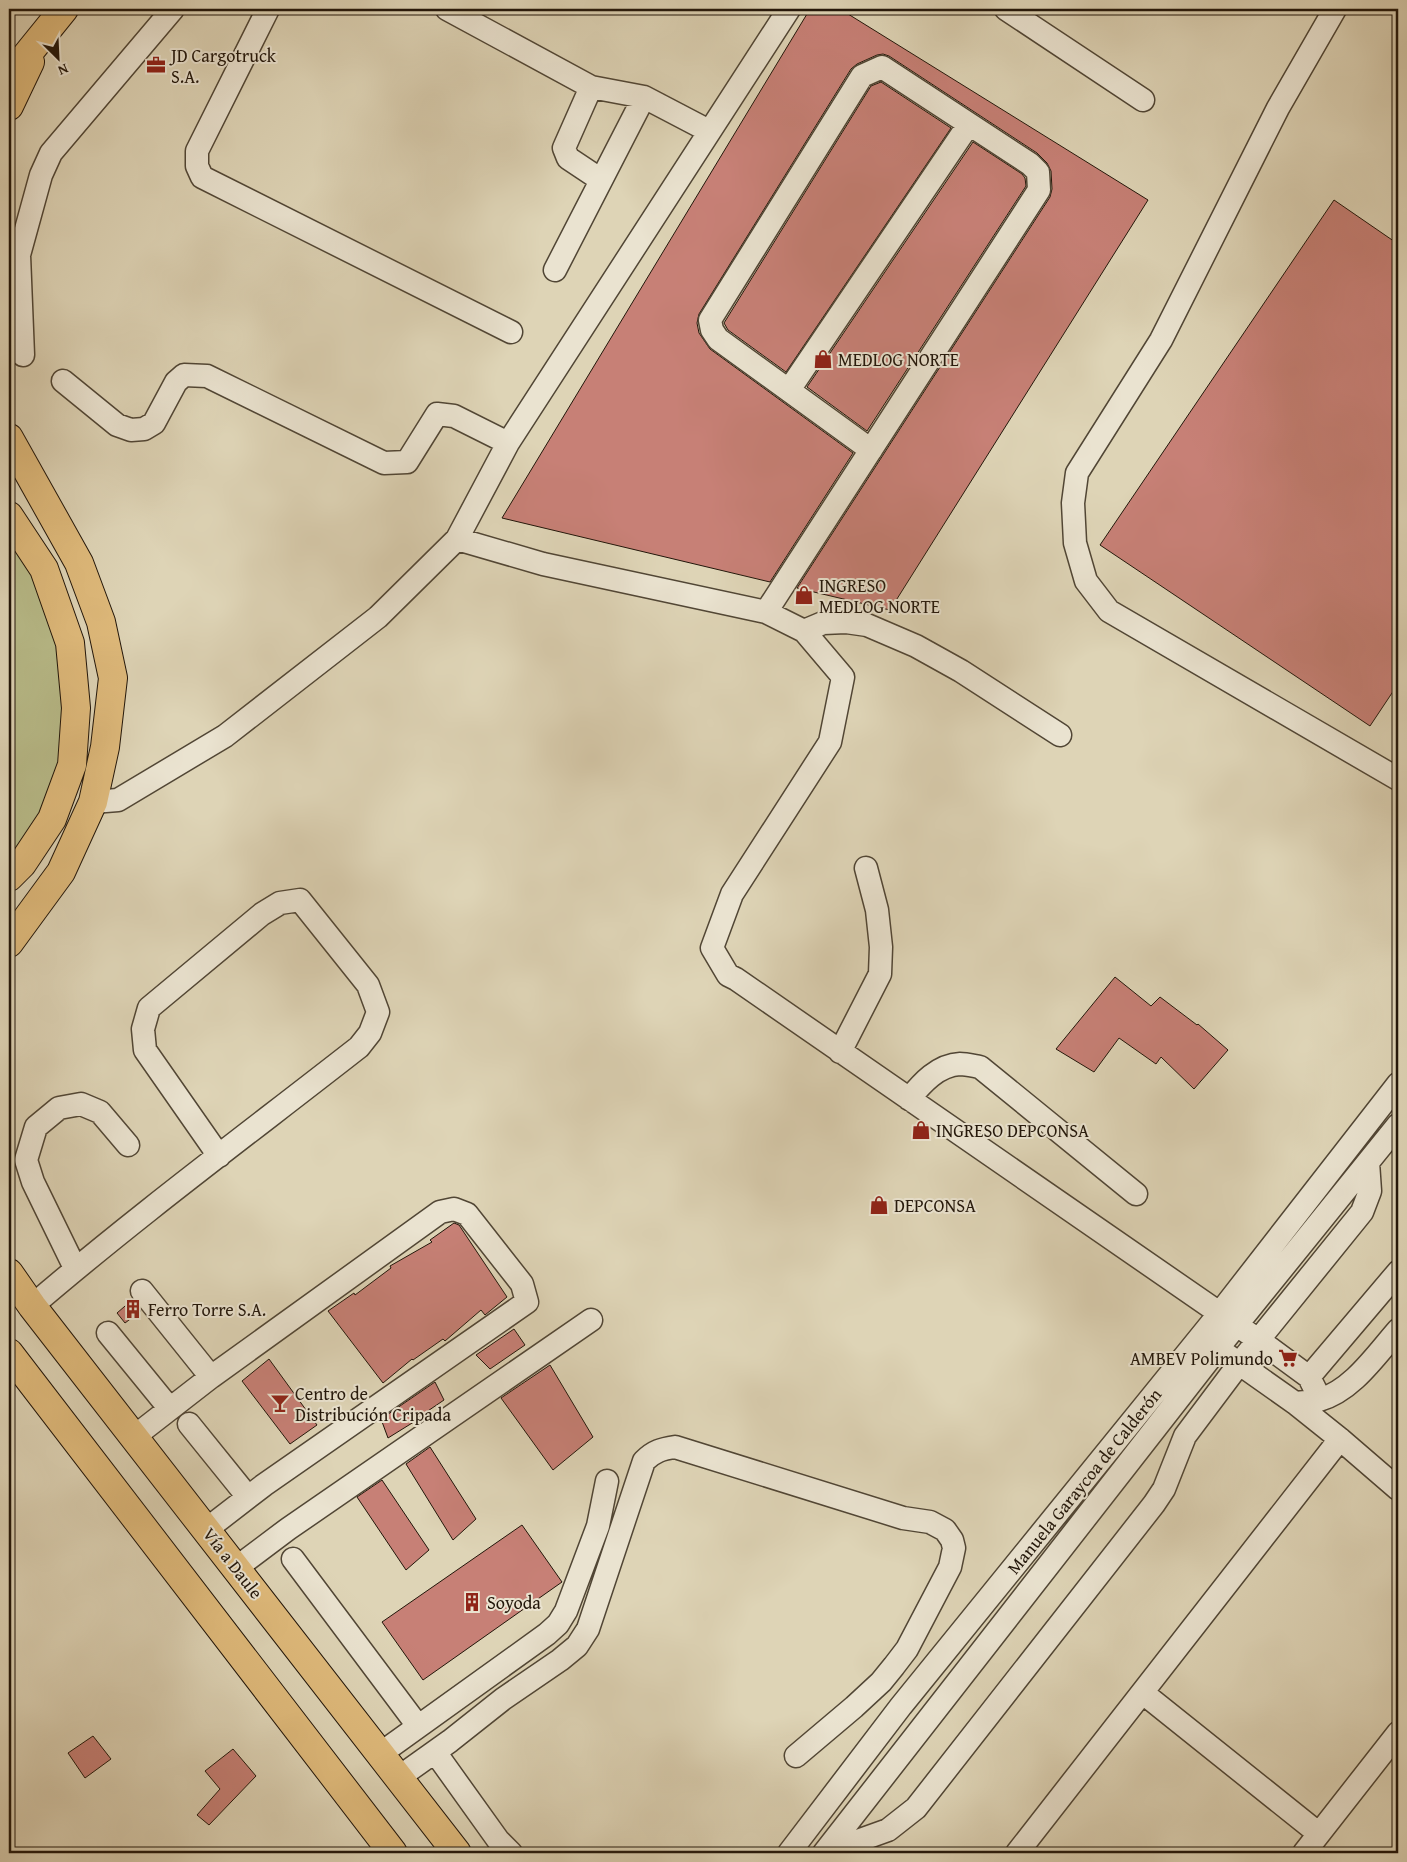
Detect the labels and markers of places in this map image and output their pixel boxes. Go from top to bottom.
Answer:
place label: JD Cargotruck S.A. [169,42,277,90]
office icon: JD Cargotruck S.A. [145,54,167,76]
place label: MEDLOG NORTE [838,346,959,373]
shop icon: MEDLOG NORTE [812,348,834,370]
place label: INGRESO MEDLOG NORTE [819,572,940,620]
shop icon: INGRESO MEDLOG NORTE [793,584,815,606]
place label: INGRESO DEPCONSA [936,1117,1089,1144]
shop icon: INGRESO DEPCONSA [910,1119,932,1141]
place label: DEPCONSA [894,1192,976,1219]
shop icon: DEPCONSA [868,1194,890,1216]
place label: Ferro Torre S.A. [148,1296,266,1323]
building icon: Ferro Torre S.A. [122,1298,144,1320]
place label: AMBEV Polimundo [1130,1345,1273,1372]
supermarket icon: AMBEV Polimundo [1277,1347,1299,1369]
place label: Centro de Distribución Cripada [295,1380,451,1428]
bar icon: Centro de Distribución Cripada [269,1392,291,1414]
place label: Soyoda [487,1589,541,1616]
building icon: Soyoda [461,1591,483,1613]

